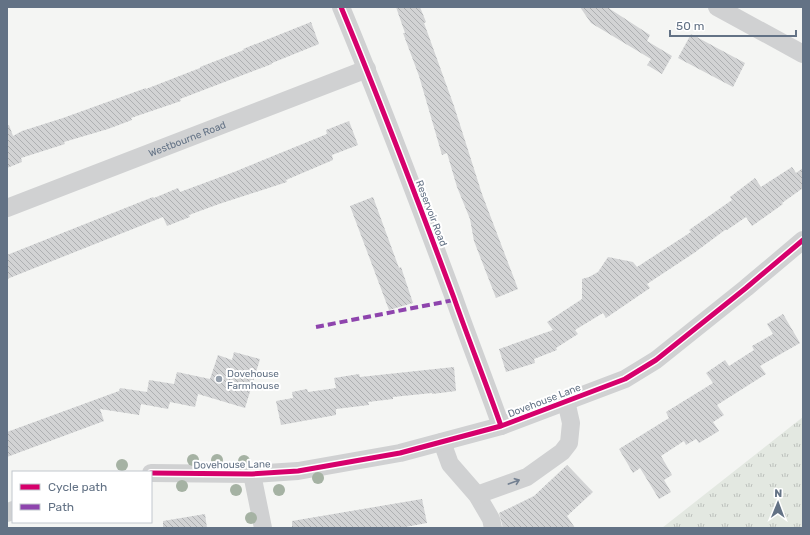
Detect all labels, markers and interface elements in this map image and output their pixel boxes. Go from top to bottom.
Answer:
scale bar [670,12,796,38]
text: 50 m [676,19,704,33]
street label: Westbourne Road [147,119,228,160]
street label: Reservoir Road [413,179,449,248]
place label: Dovehouse Farmhouse [227,368,280,392]
marker: Dovehouse Farmhouse [214,374,224,384]
street label: Dovehouse Lane [506,381,583,420]
street label: Dovehouse Lane [193,458,271,472]
legend [12,471,152,523]
one-way arrow [507,477,519,485]
text: Cycle path [48,480,107,494]
north arrow [758,483,798,523]
text: N [774,487,782,500]
text: Path [48,500,74,514]

